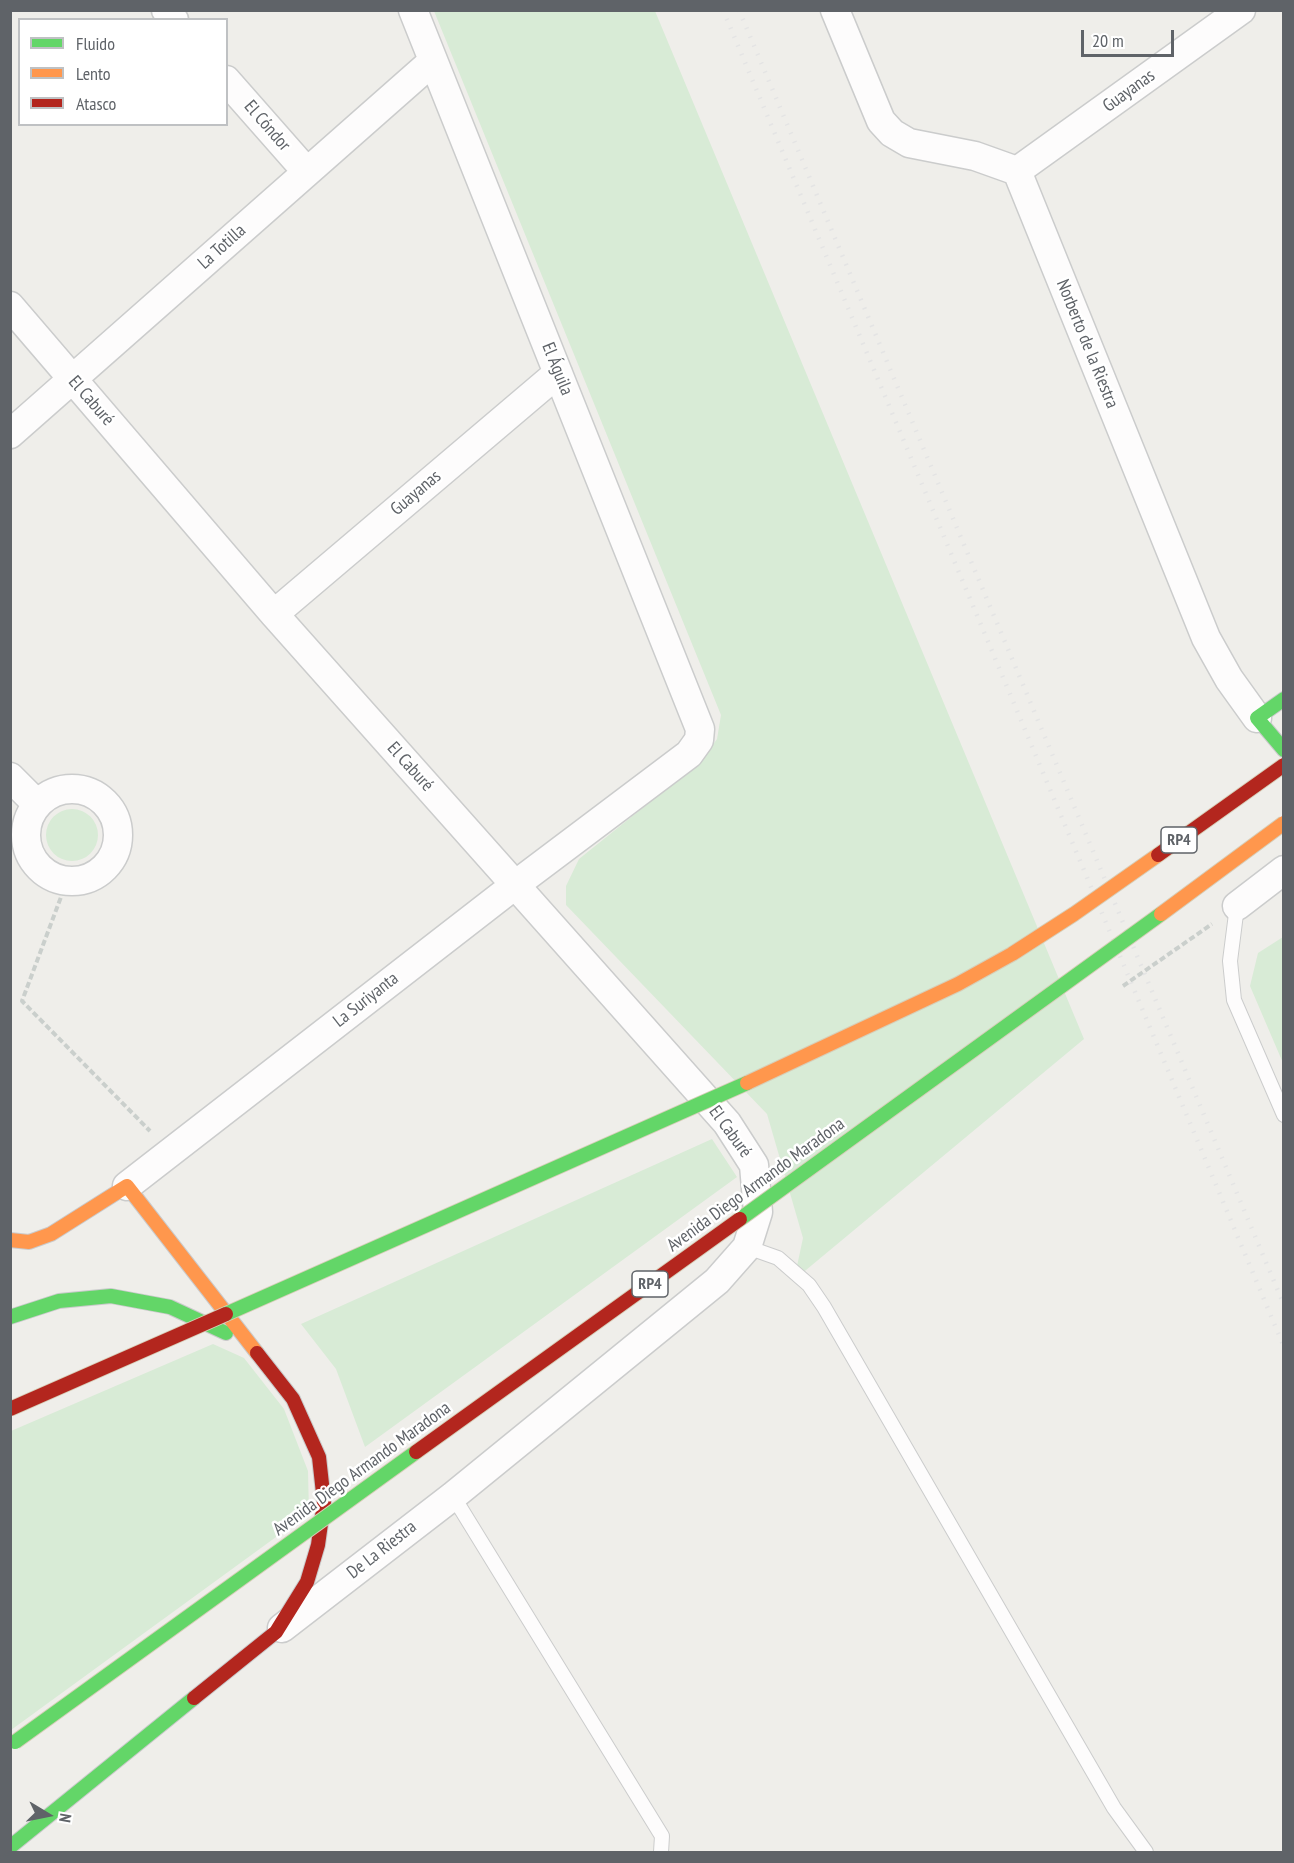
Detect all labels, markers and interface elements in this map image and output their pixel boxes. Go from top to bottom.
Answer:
legend [18,18,228,126]
scale bar [1084,18,1177,56]
text: 20 m [1092,29,1124,52]
text: Fluido [76,32,115,55]
text: Lento [76,62,111,85]
street label: Guayanas [1099,65,1159,117]
text: Atasco [76,92,116,115]
street label: El Cóndor [239,96,295,156]
street label: La Totilla [194,220,250,274]
street label: Norberto de la Riestra [1051,277,1123,411]
street label: El Águila [537,339,577,399]
street label: El Caburé [64,372,118,430]
street label: Guayanas [386,466,446,520]
street label: El Caburé [382,738,438,796]
road number: RP4 [1161,827,1197,853]
street label: La Suriyanta [329,968,403,1032]
street label: El Caburé [704,1102,756,1162]
street label: Avenida Diego Armando Maradona [663,1113,849,1257]
road number: RP4 [632,1271,668,1297]
street label: Avenida Diego Armando Maradona [269,1397,455,1541]
street label: De La Riestra [343,1516,421,1584]
north arrow [18,1785,78,1845]
text: N [55,1812,76,1824]

